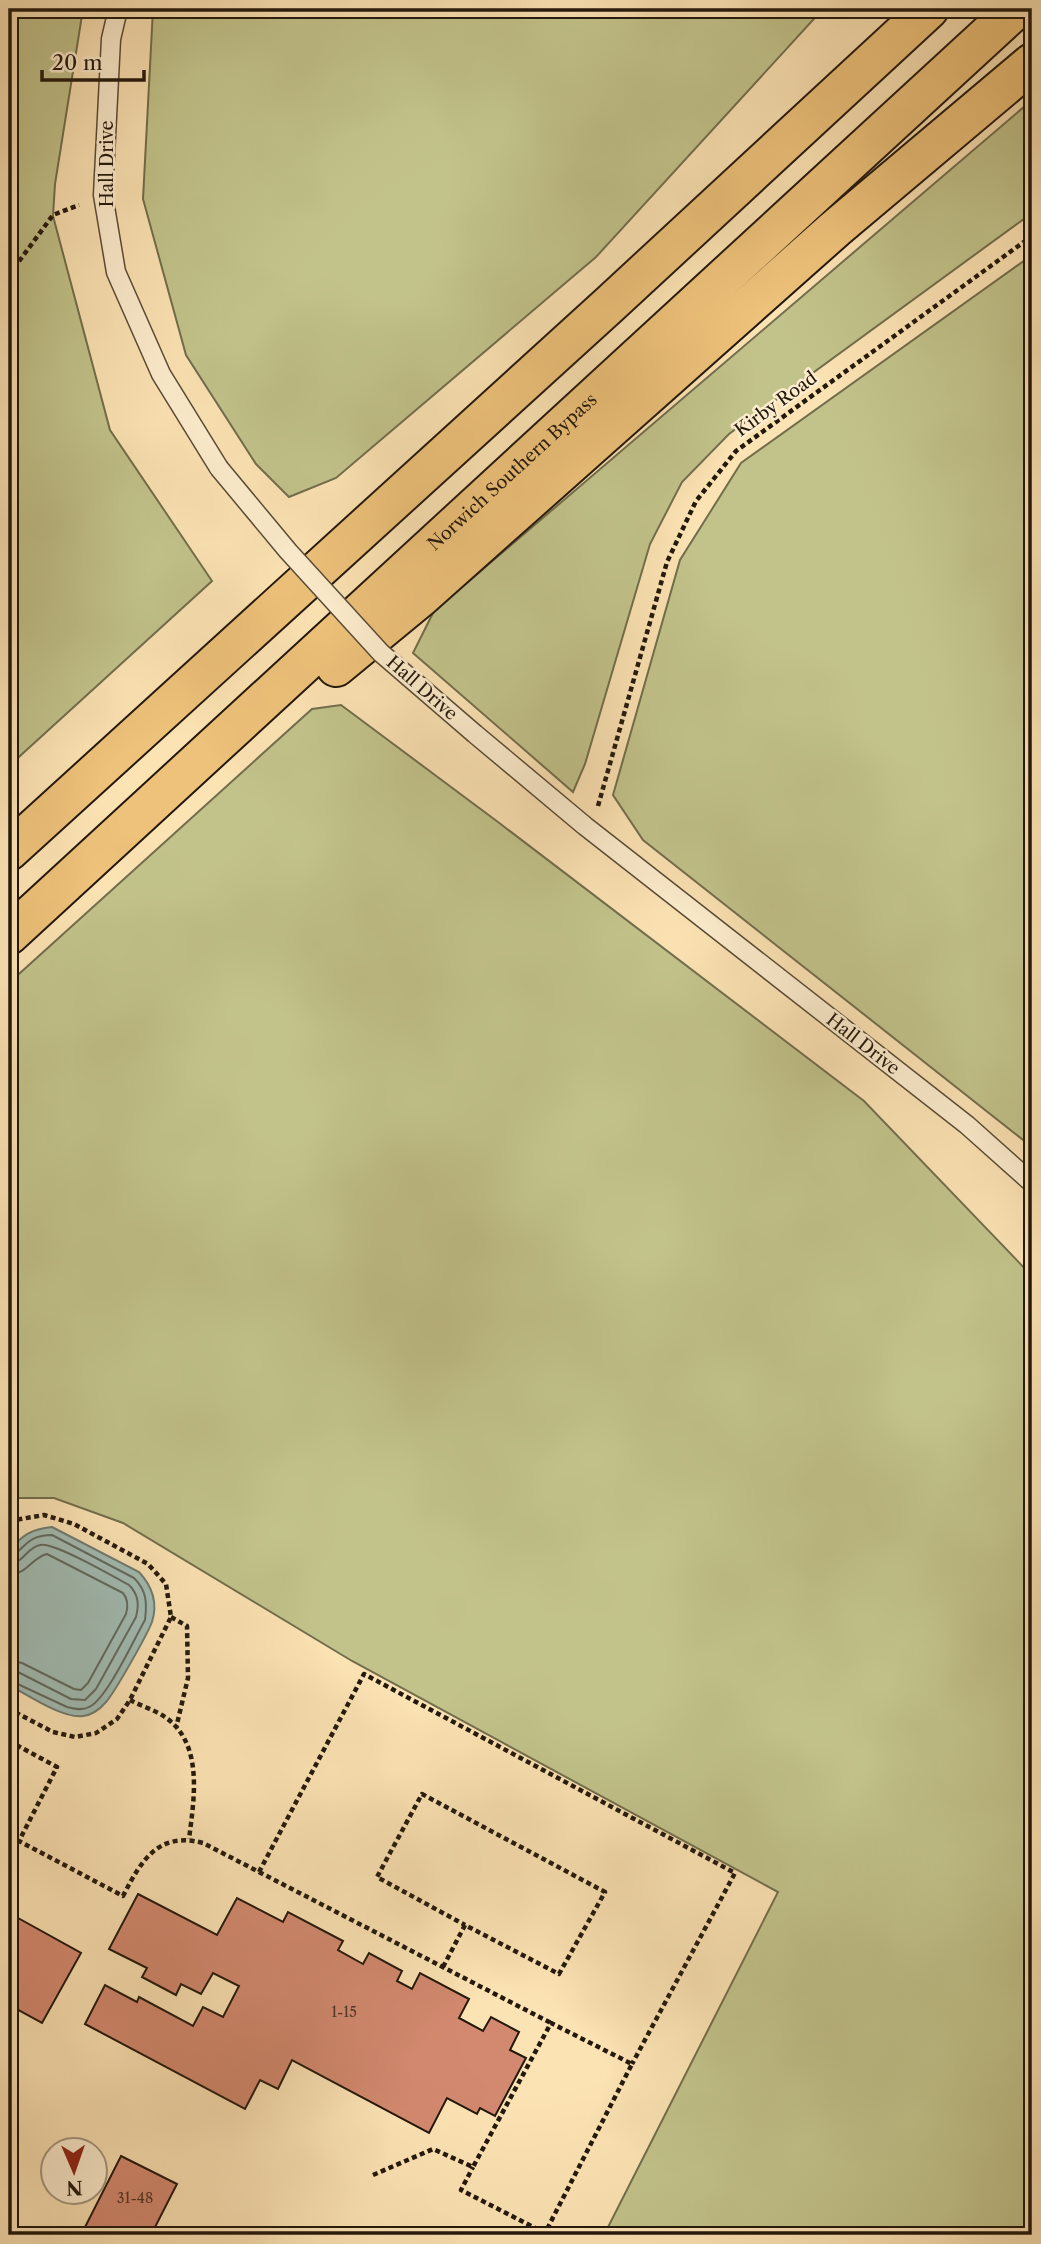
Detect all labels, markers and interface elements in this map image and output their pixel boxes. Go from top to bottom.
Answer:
scale bar [42,38,144,82]
text: 20 m [52,50,103,75]
street label: Hall Drive [96,120,118,208]
street label: Kirby Road [731,367,821,441]
street label: Norwich Southern Bypass [423,389,602,555]
street label: Hall Drive [382,651,462,725]
street label: Hall Drive [822,1009,904,1079]
house number: 1-15 [331,2003,357,2021]
north arrow [38,2136,108,2206]
text: N [66,2176,83,2199]
house number: 31-48 [117,2189,153,2207]

